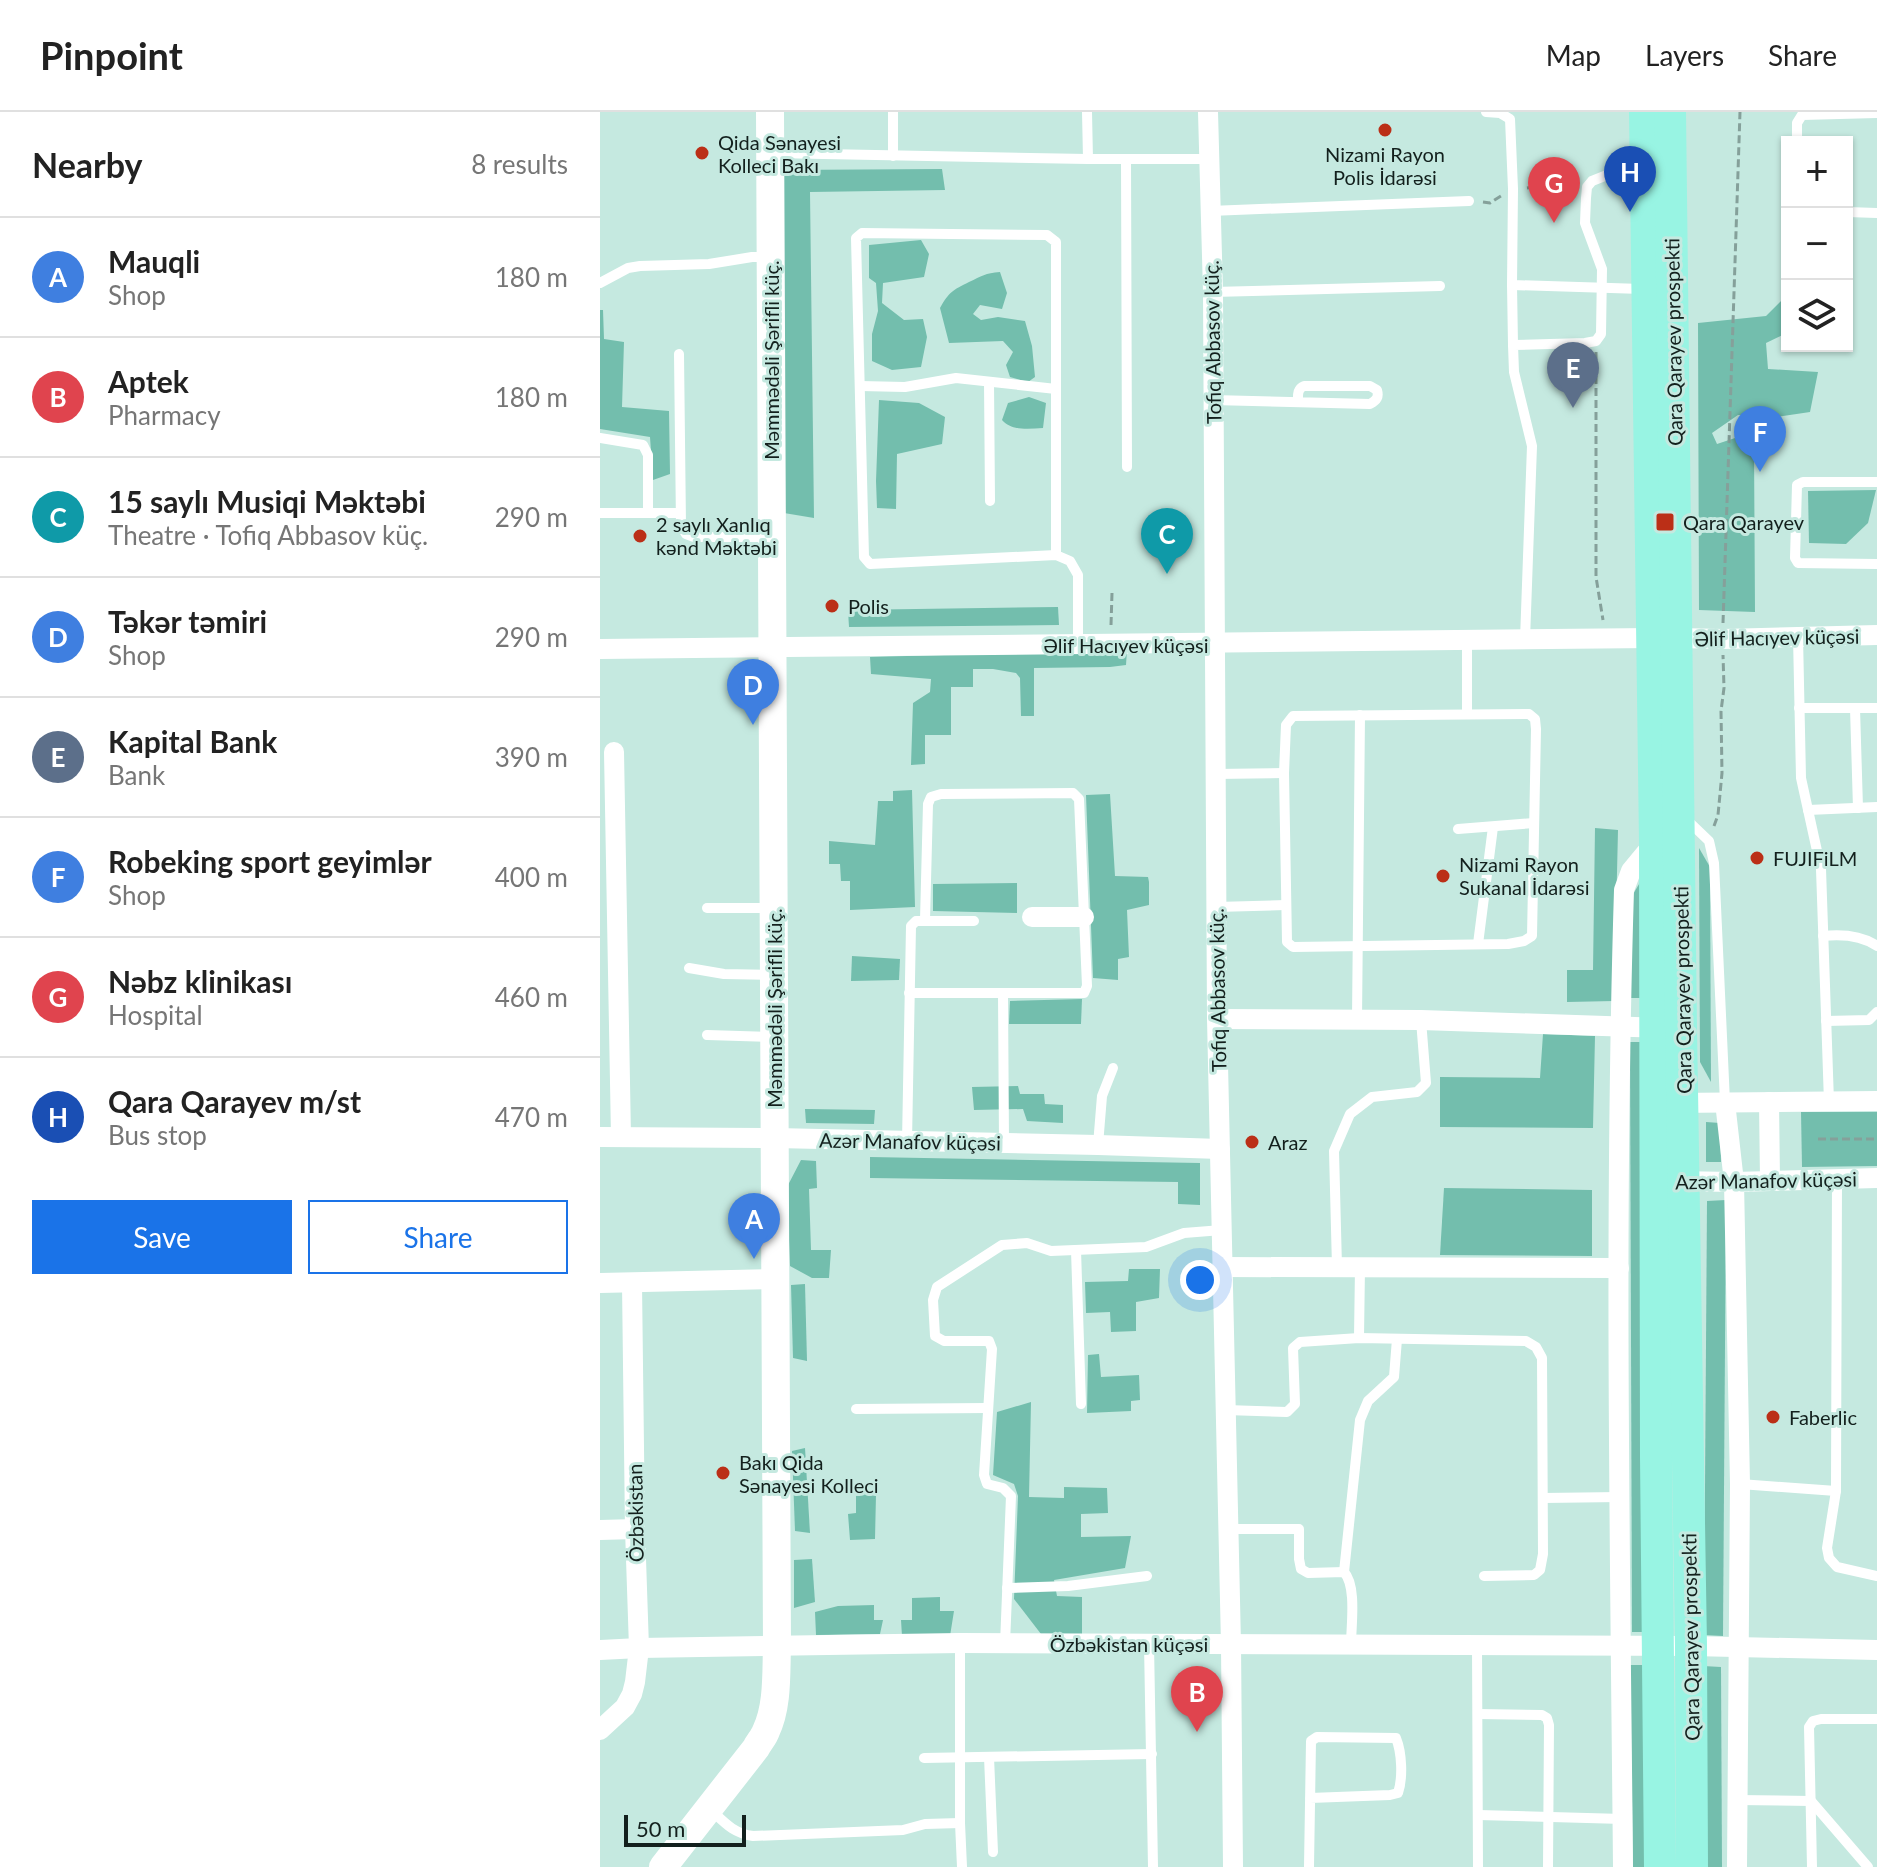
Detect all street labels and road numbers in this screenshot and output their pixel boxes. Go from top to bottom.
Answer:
street label: Qara Qarayev prospekti [1659,238,1687,446]
street label: Məmmədəli Şərifli küç. [759,260,783,460]
street label: Tofiq Abbasov küç. [1199,260,1225,424]
street label: Əlif Hacıyev küçəsi [1694,624,1860,650]
street label: Əlif Hacıyev küçəsi [1043,633,1209,657]
street label: Qara Qarayev prospekti [1668,886,1696,1094]
street label: Məmmədəli Şərifli küç. [762,908,786,1108]
street label: Tofiq Abbasov küç. [1204,908,1230,1072]
street label: Azər Manafov küçəsi [819,1127,1001,1155]
street label: Azər Manafov küçəsi [1675,1166,1857,1194]
street label: Özbəkistan [622,1464,648,1562]
street label: Qara Qarayev prospekti [1676,1533,1704,1741]
street label: Özbəkistan küçəsi [1050,1632,1208,1656]

